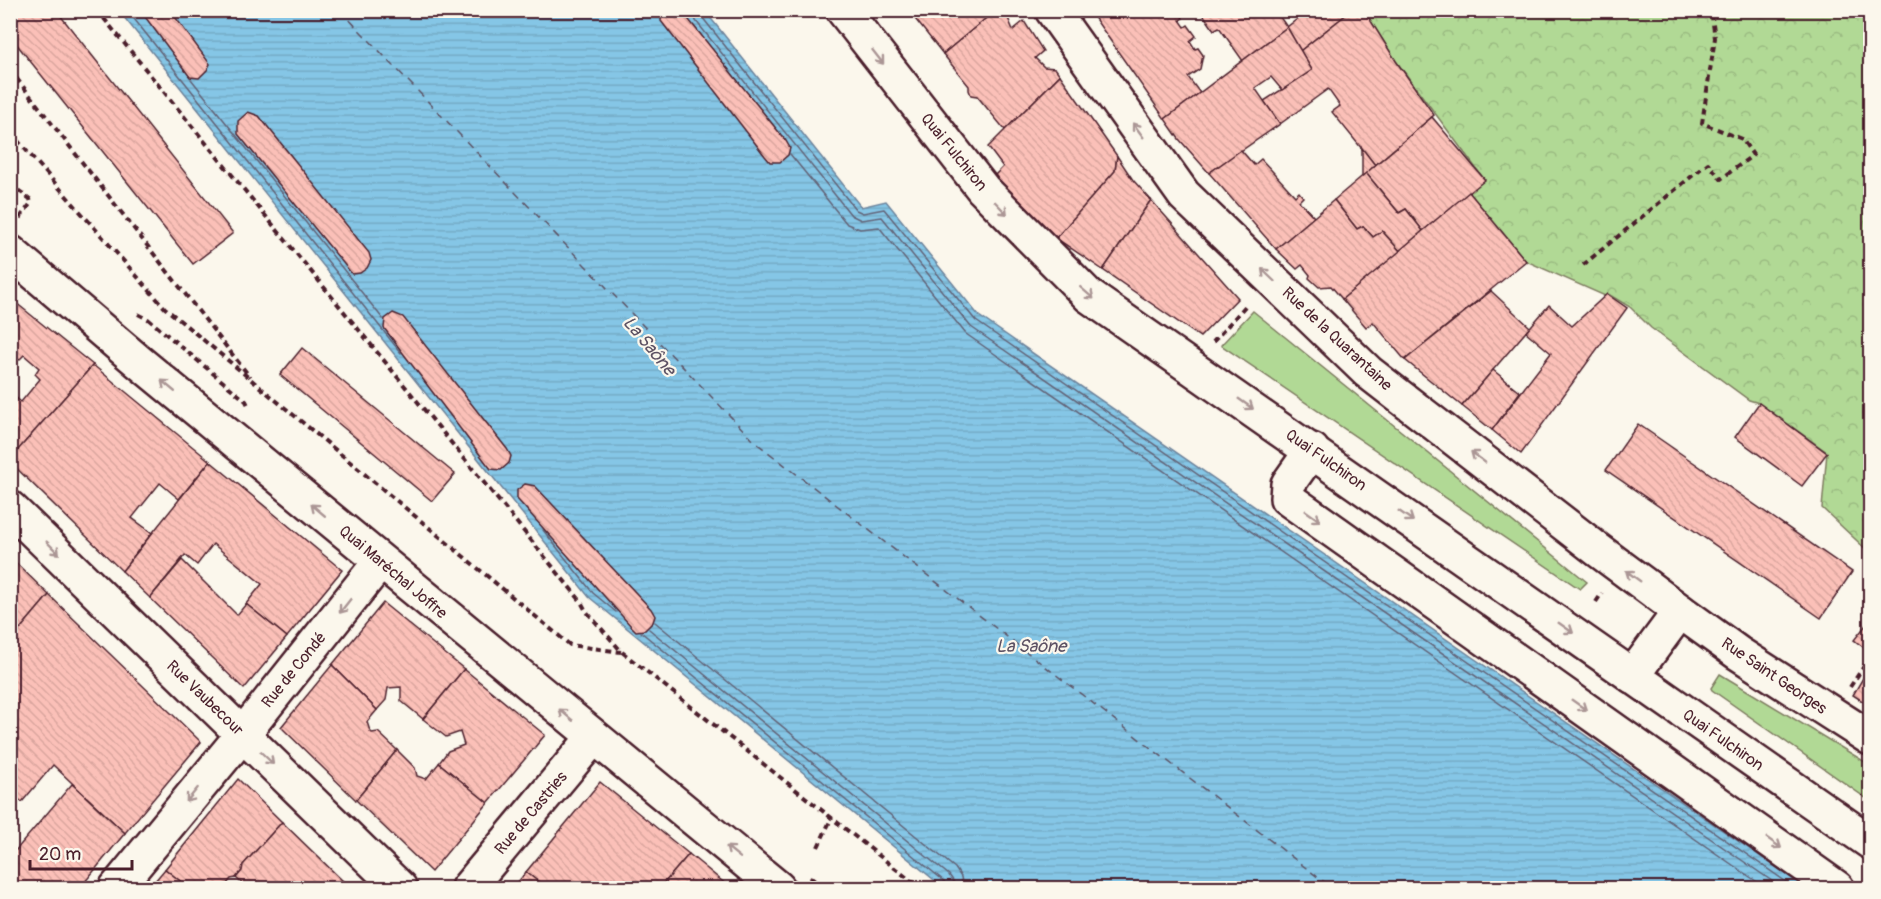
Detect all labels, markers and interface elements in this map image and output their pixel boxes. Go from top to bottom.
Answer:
one-way arrow [872,49,885,65]
street label: Quai Fulchiron [916,109,992,195]
one-way arrow [1132,123,1144,139]
one-way arrow [994,201,1008,216]
one-way arrow [1260,268,1275,282]
street label: Rue de la Quarantaine [1278,283,1396,395]
one-way arrow [1078,285,1094,299]
water label: La Saône [618,312,682,382]
one-way arrow [160,380,176,393]
one-way arrow [1238,398,1254,410]
street label: Quai Fulchiron [1282,425,1370,495]
one-way arrow [1471,451,1487,464]
one-way arrow [310,504,326,517]
one-way arrow [1304,510,1320,522]
one-way arrow [1397,510,1413,522]
street label: Quai Maréchal Joffre [335,521,451,623]
one-way arrow [45,541,60,556]
one-way arrow [1625,570,1641,583]
one-way arrow [339,598,352,614]
one-way arrow [1557,622,1573,634]
street label: Rue de Condé [257,628,331,712]
street label: Rue Saint Georges [1717,633,1831,719]
water label: La Saône [996,635,1068,658]
street label: Rue Vaubecour [162,656,248,740]
one-way arrow [1571,699,1587,711]
street label: Quai Fulchiron [1679,705,1767,775]
one-way arrow [559,708,574,722]
one-way arrow [259,751,274,765]
street label: Rue de Castries [490,767,572,859]
one-way arrow [185,787,199,802]
scale bar [30,833,132,871]
one-way arrow [1765,837,1781,849]
text: 20 m [39,843,81,866]
one-way arrow [725,845,741,858]

